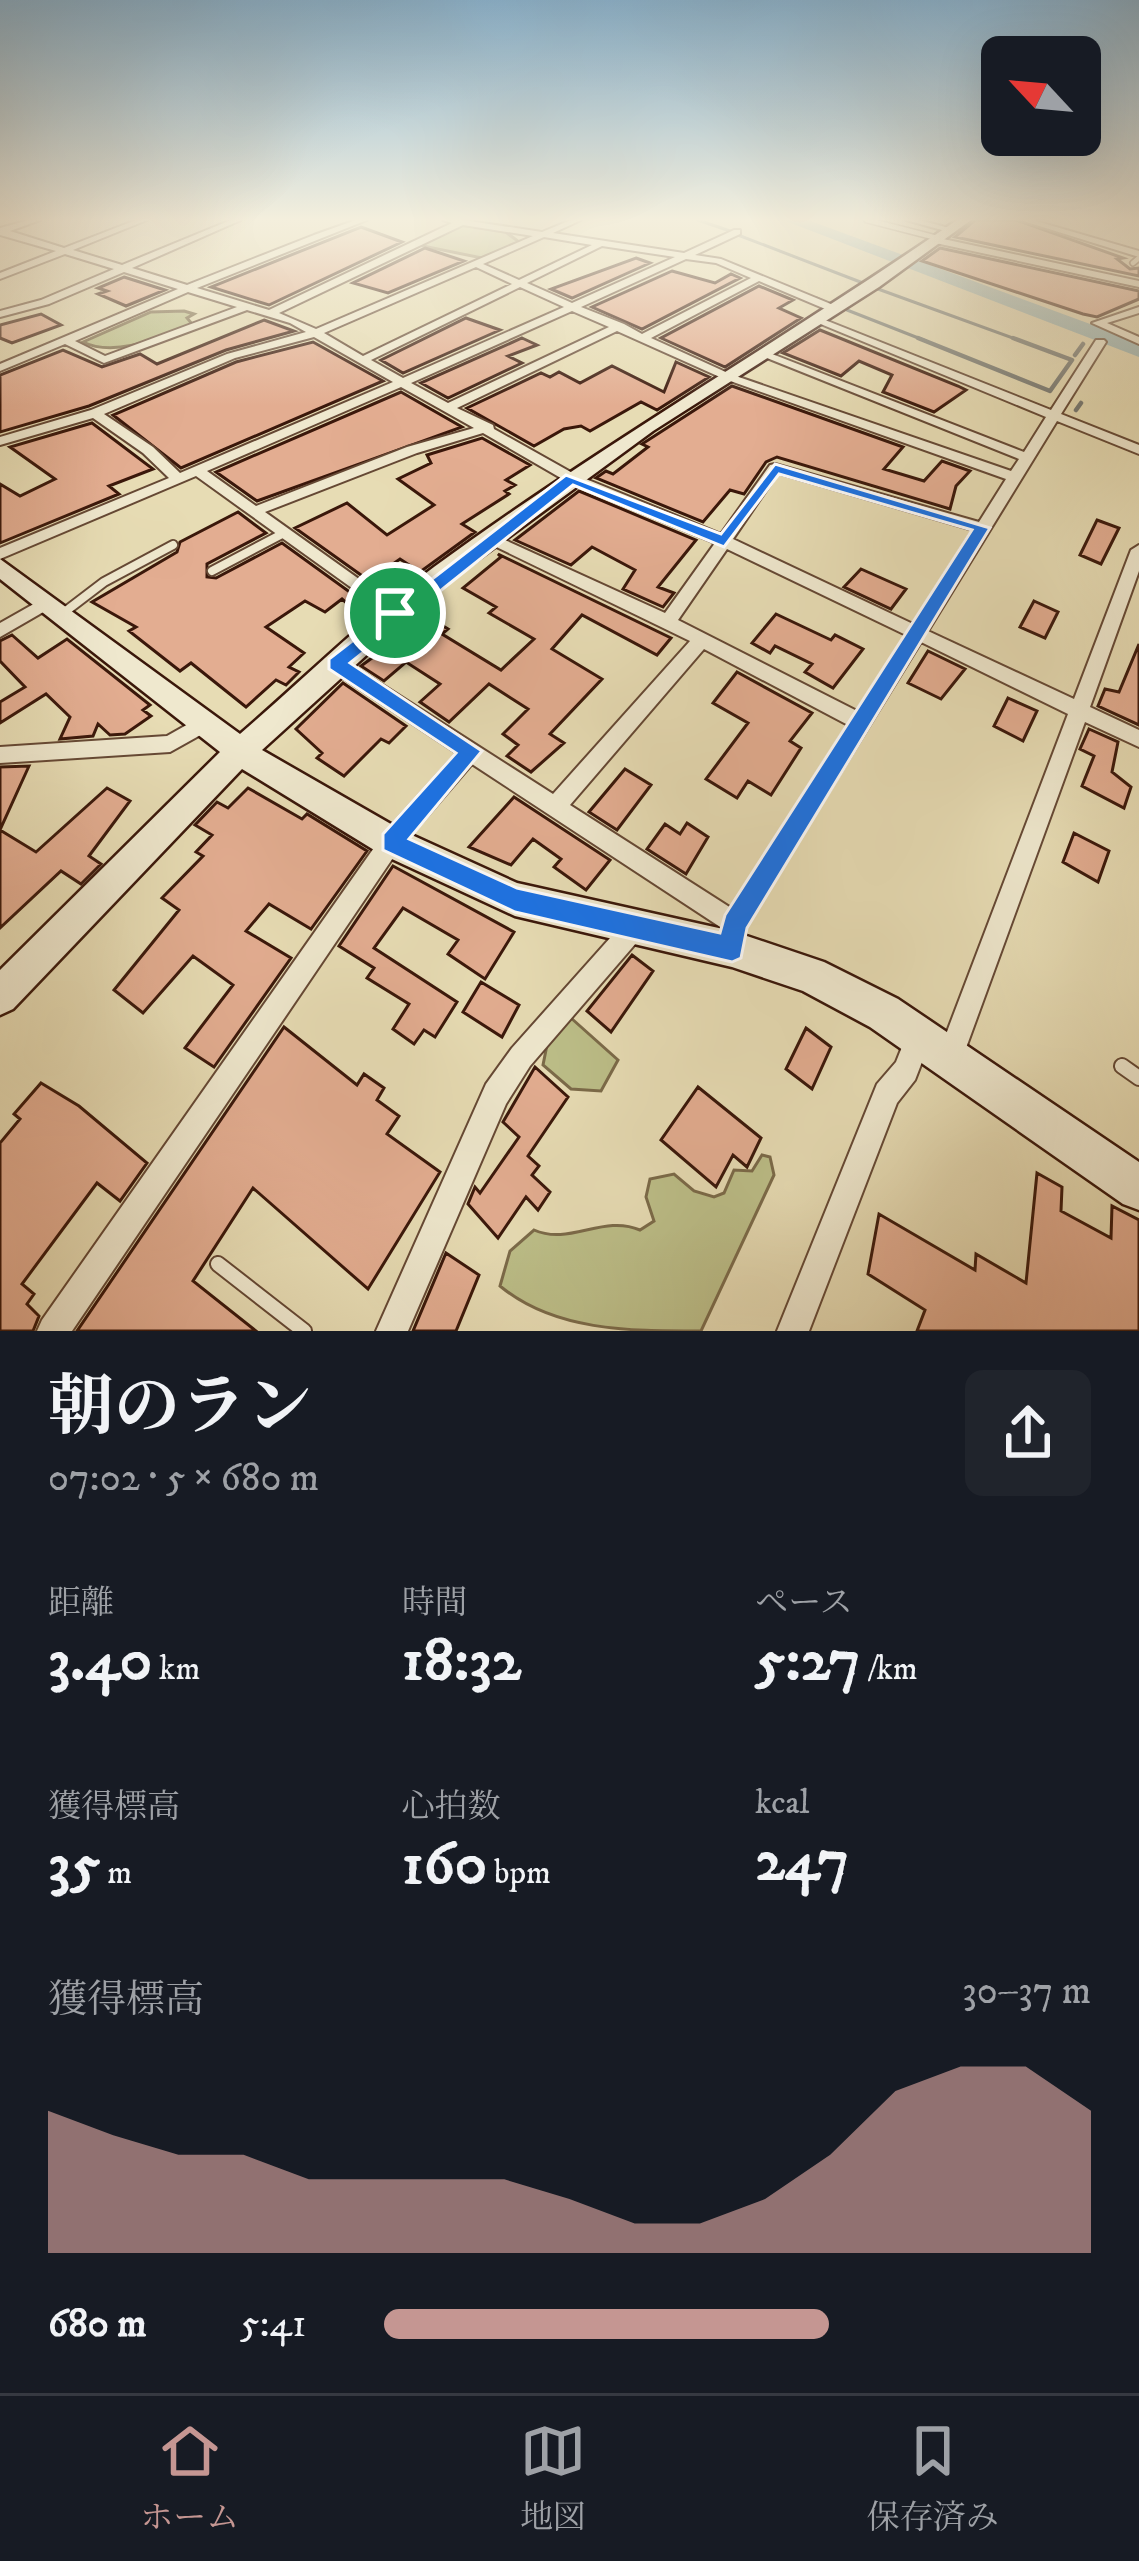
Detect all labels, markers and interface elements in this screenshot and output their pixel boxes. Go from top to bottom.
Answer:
north arrow [981,36,1101,156]
map controls [981,36,1101,156]
pin [344,562,446,664]
icon: arrive [362,580,428,646]
text: 朝のラン [48,1368,312,1450]
button: share [965,1370,1091,1496]
text: 07:02 · 5 × 680 m [48,1454,319,1503]
text: 距離 [48,1583,114,1624]
text: 時間 [402,1583,468,1624]
text: ペース [755,1583,853,1624]
text: 3.40 [48,1624,152,1699]
text: 18:32 [402,1624,521,1699]
text: 5:27 [755,1624,860,1699]
text: km [152,1649,200,1690]
text: /km [860,1649,918,1690]
text: kcal [755,1783,810,1824]
text: 獲得標高 [48,1787,180,1828]
text: 心拍数 [402,1787,501,1828]
text: 247 [755,1824,849,1899]
text: 35 [48,1828,100,1903]
text: 160 [402,1828,487,1903]
text: m [100,1853,132,1894]
text: bpm [487,1853,551,1894]
text: 30–37 m [962,1967,1091,2016]
text: 獲得標高 [48,1976,204,2025]
text: 680 m [48,2300,146,2349]
text: 5:41 [240,2300,306,2349]
tab: ホーム [140,2418,239,2539]
tab: 地図 [520,2418,586,2539]
tab: 保存済み [867,2418,999,2539]

